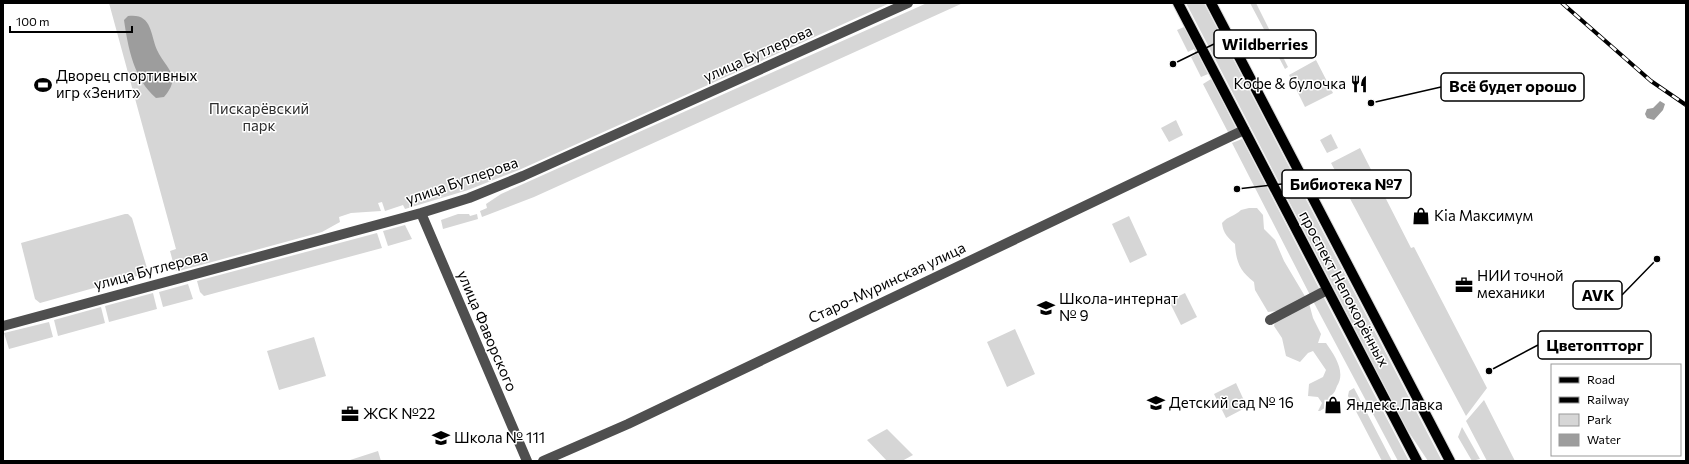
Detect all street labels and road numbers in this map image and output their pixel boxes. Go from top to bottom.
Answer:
street label: улица Бутлерова [700,21,815,85]
street label: улица Бутлерова [403,152,520,208]
street label: проспект Непокорённых [1296,207,1394,370]
street label: Старо-Муринская улица [805,238,968,326]
street label: улица Бутлерова [92,245,210,293]
street label: улица Фаворского [454,267,522,394]

